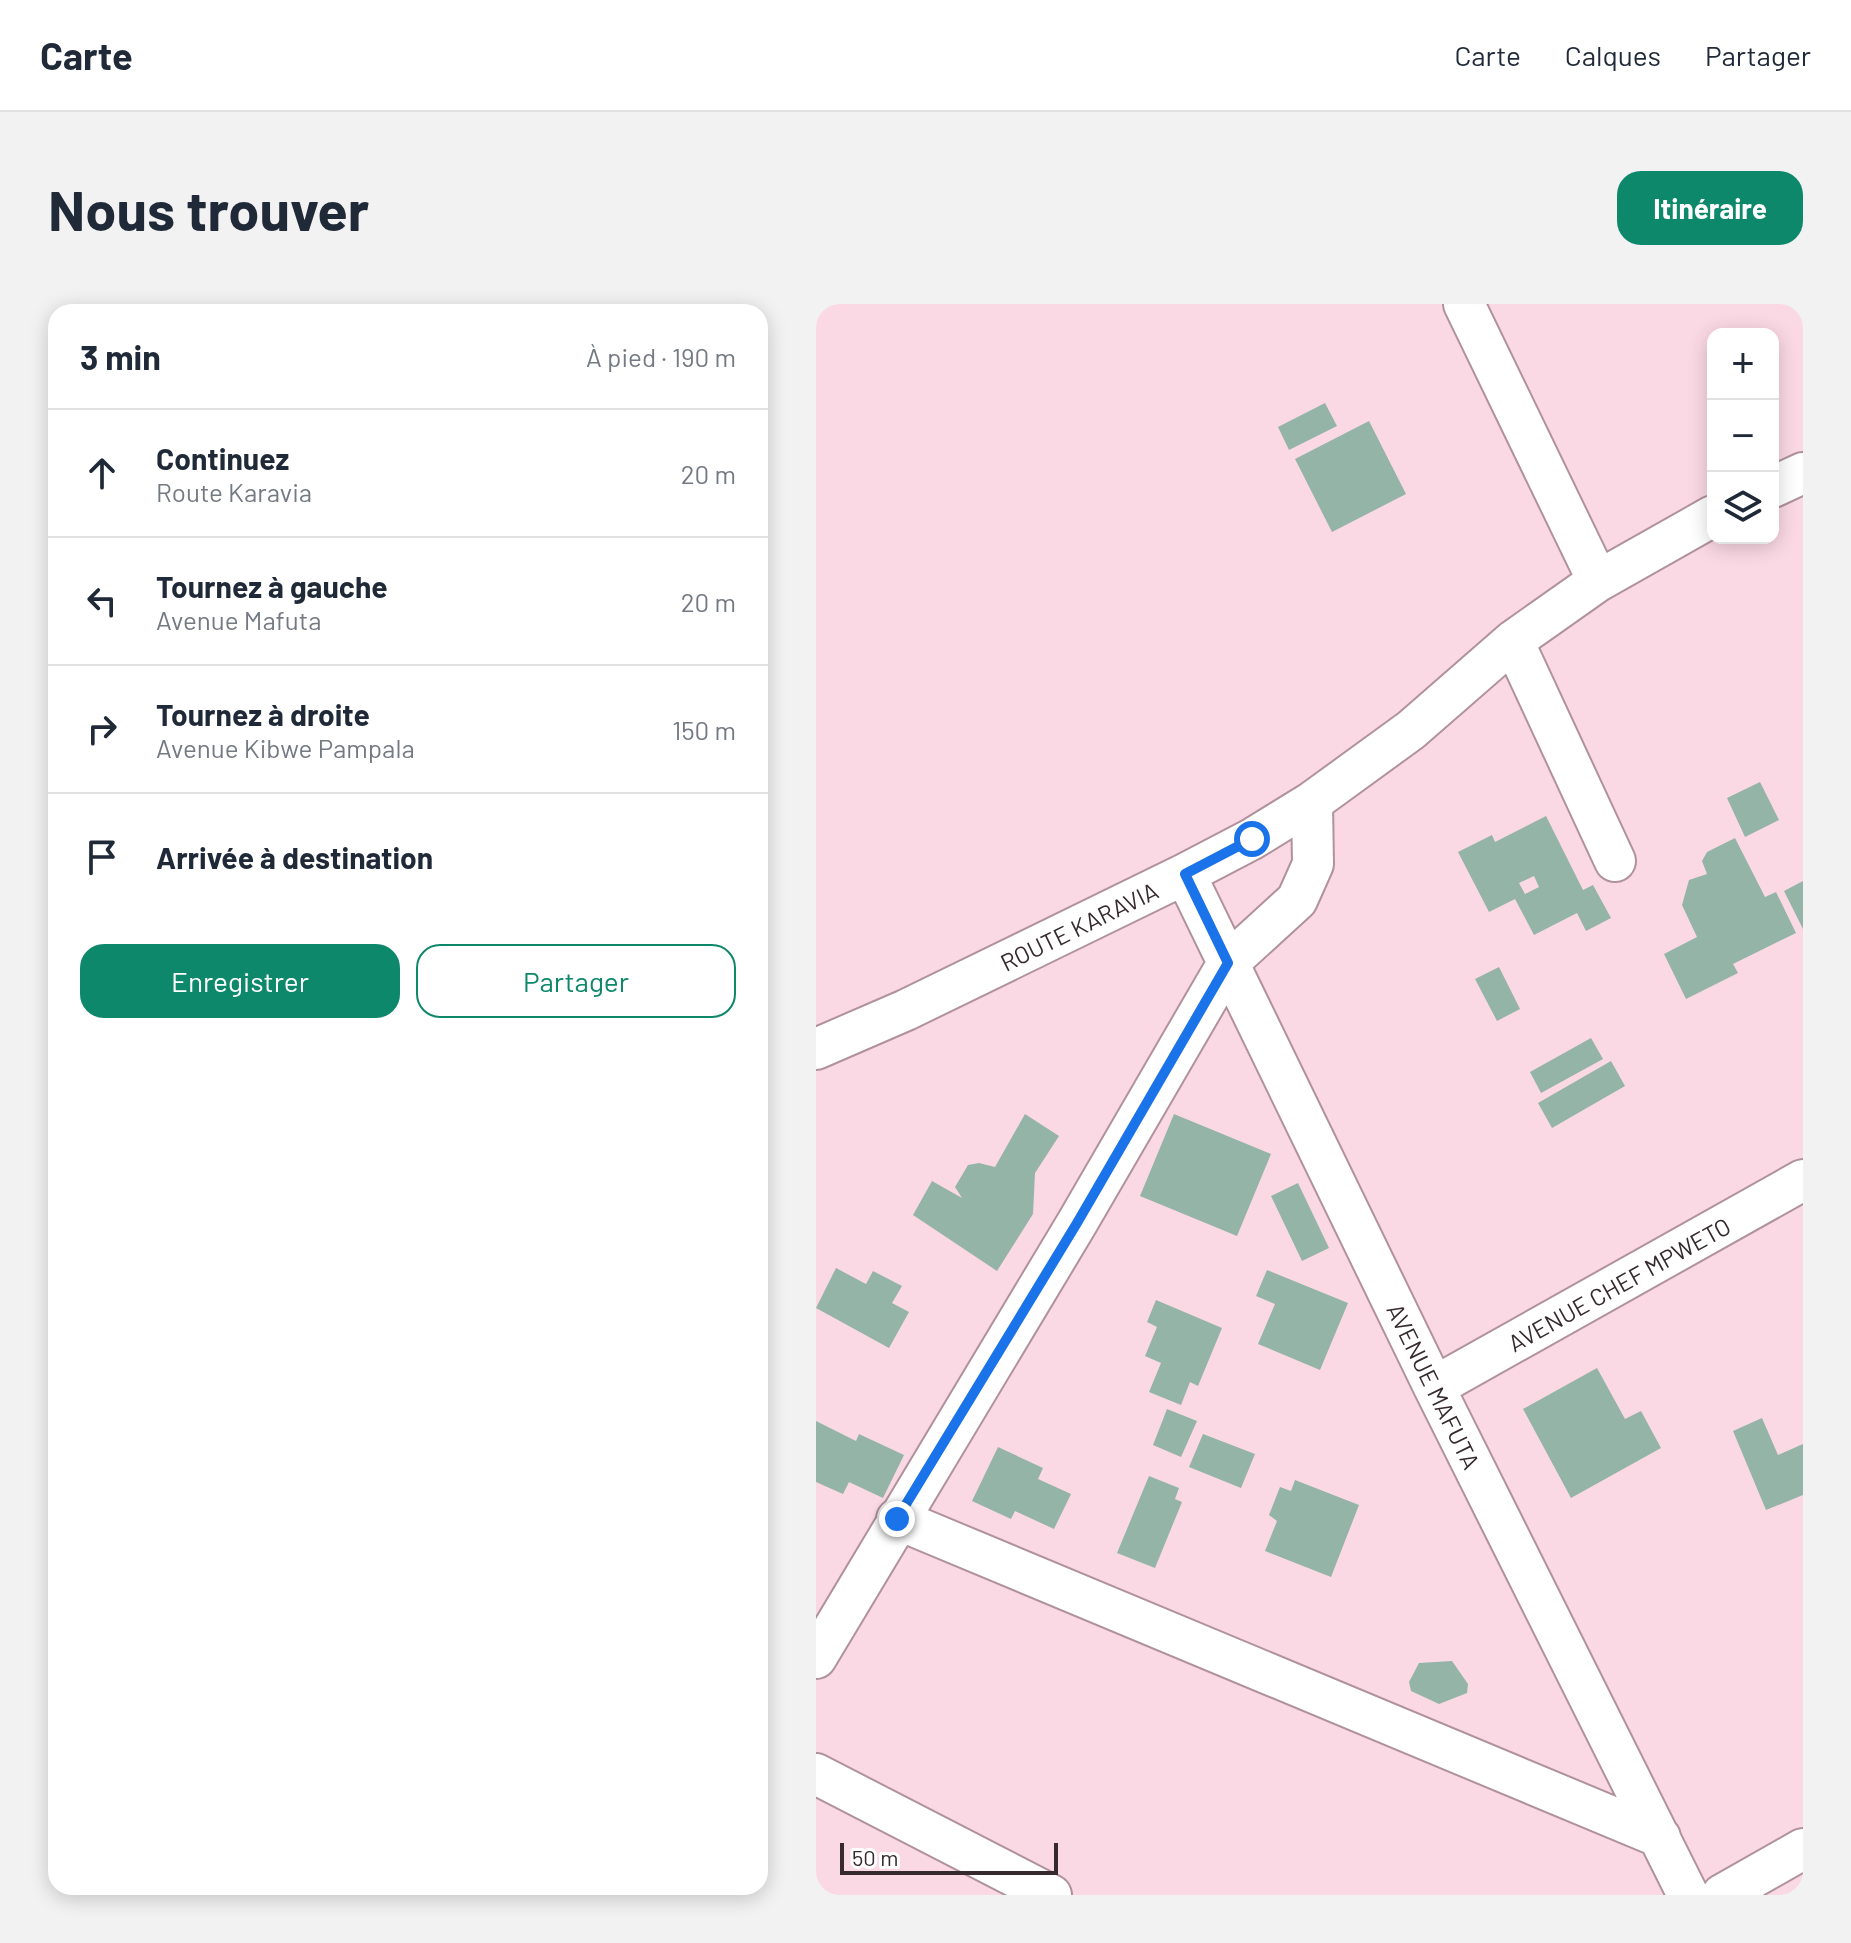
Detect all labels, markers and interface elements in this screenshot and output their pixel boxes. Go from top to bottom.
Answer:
text: Carte [40,32,133,78]
text: Carte [1454,38,1521,72]
text: Calques [1565,38,1661,72]
text: Partager [1705,38,1811,72]
button: Itinéraire [1617,171,1803,245]
text: Nous trouver [48,175,369,242]
map controls [1707,328,1779,544]
button: + [1707,328,1779,400]
text: 3 min [80,336,161,377]
text: À pied · 190 m [586,341,736,372]
button: − [1707,400,1779,472]
text: Continuez [156,440,289,476]
icon: ahead [80,451,124,495]
text: 20 m [681,458,736,489]
button: layers [1707,472,1779,544]
text: Route Karavia [156,476,312,507]
text: Tournez à gauche [156,568,388,604]
icon: left [80,579,124,623]
text: 20 m [681,586,736,617]
text: Avenue Mafuta [156,604,322,635]
text: Tournez à droite [156,696,370,732]
icon: right [80,707,124,751]
text: 150 m [672,714,736,745]
text: Avenue Kibwe Pampala [156,732,415,763]
route start [1234,821,1270,857]
icon: arrive [80,835,124,879]
text: Arrivée à destination [156,839,433,875]
street label: ROUTE KARAVIA [995,875,1163,977]
button: Enregistrer [80,944,400,1018]
button: Partager [416,944,736,1018]
street label: AVENUE CHEF MPWETO [1503,1211,1735,1357]
street label: AVENUE MAFUTA [1381,1298,1487,1474]
route end [879,1501,915,1537]
scale bar [840,1839,1058,1875]
text: 50 m [852,1844,898,1870]

